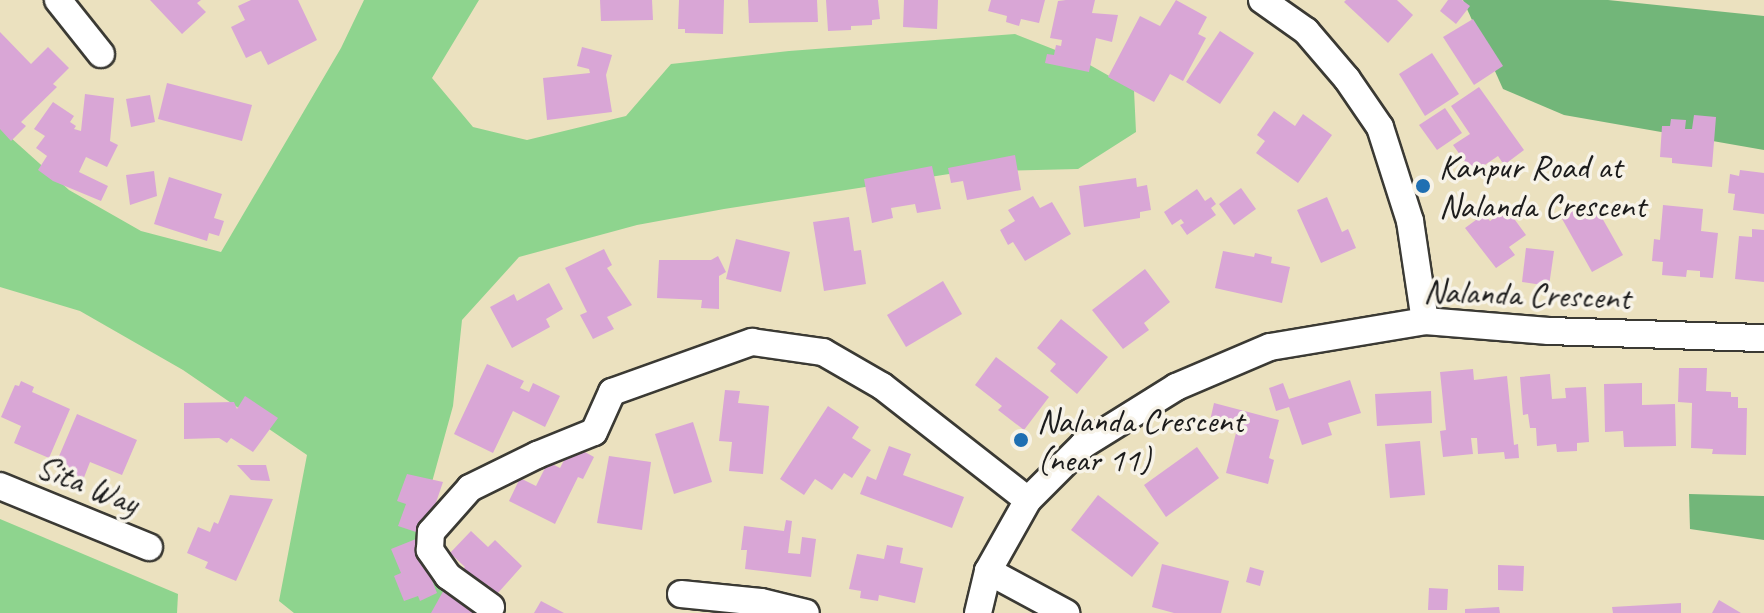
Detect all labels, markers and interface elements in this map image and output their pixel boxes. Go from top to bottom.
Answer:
place label: Kanpur Road at Nalanda Crescent [1439,146,1646,226]
marker: Kanpur Road at Nalanda Crescent [1414,177,1432,195]
street label: Nalanda Crescent [1423,270,1631,318]
place label: Nalanda Crescent (near 11) [1037,400,1244,480]
marker: Nalanda Crescent (near 11) [1012,431,1030,449]
street label: Sita Way [31,445,145,523]

